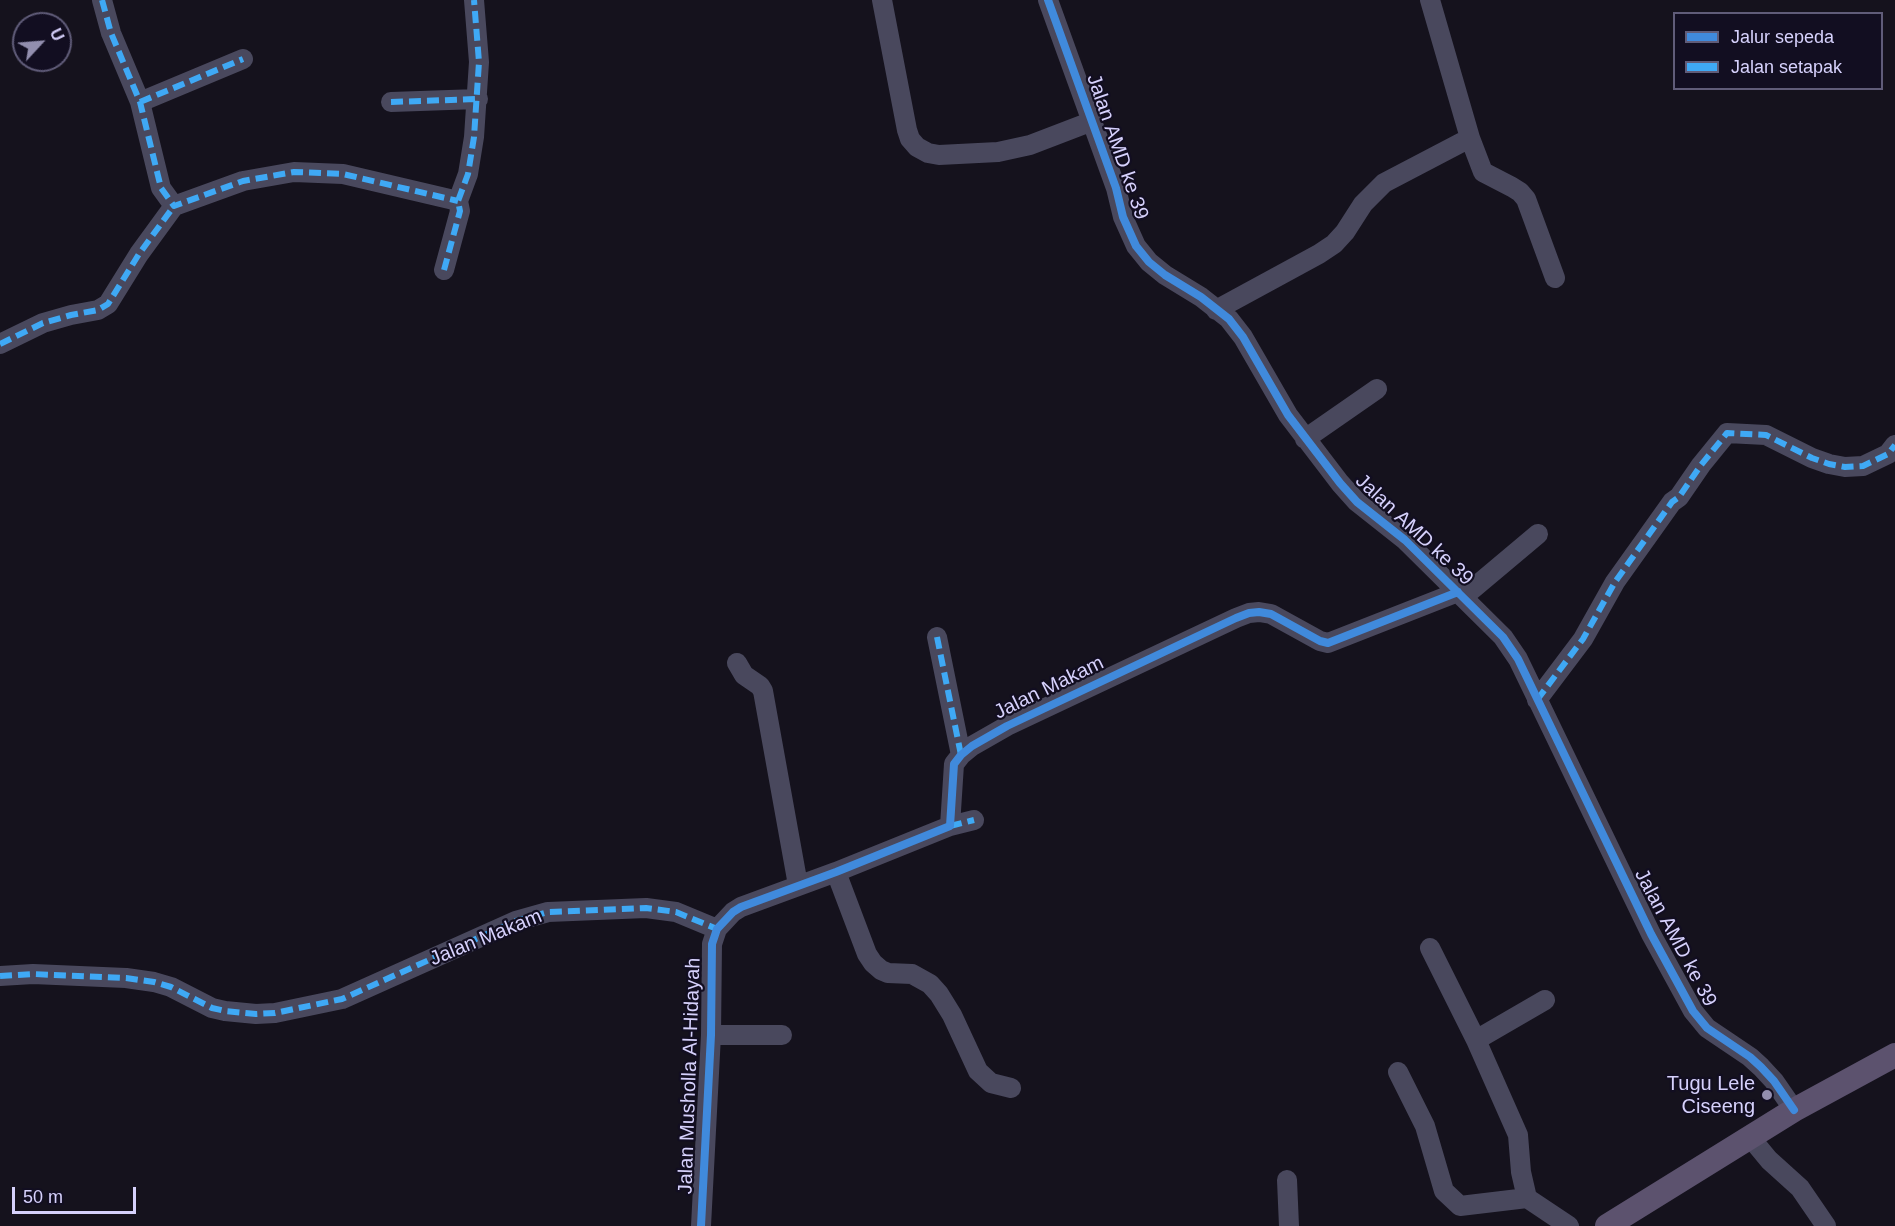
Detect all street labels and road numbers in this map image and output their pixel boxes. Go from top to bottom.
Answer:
street label: Jalan AMD ke 39 [1081,71,1153,223]
street label: Jalan AMD ke 39 [1350,469,1478,591]
street label: Jalan Makam [990,651,1108,725]
street label: Jalan AMD ke 39 [1629,865,1721,1011]
street label: Jalan Makam [426,905,546,971]
street label: Jalan Musholla Al-Hidayah [674,957,706,1195]

